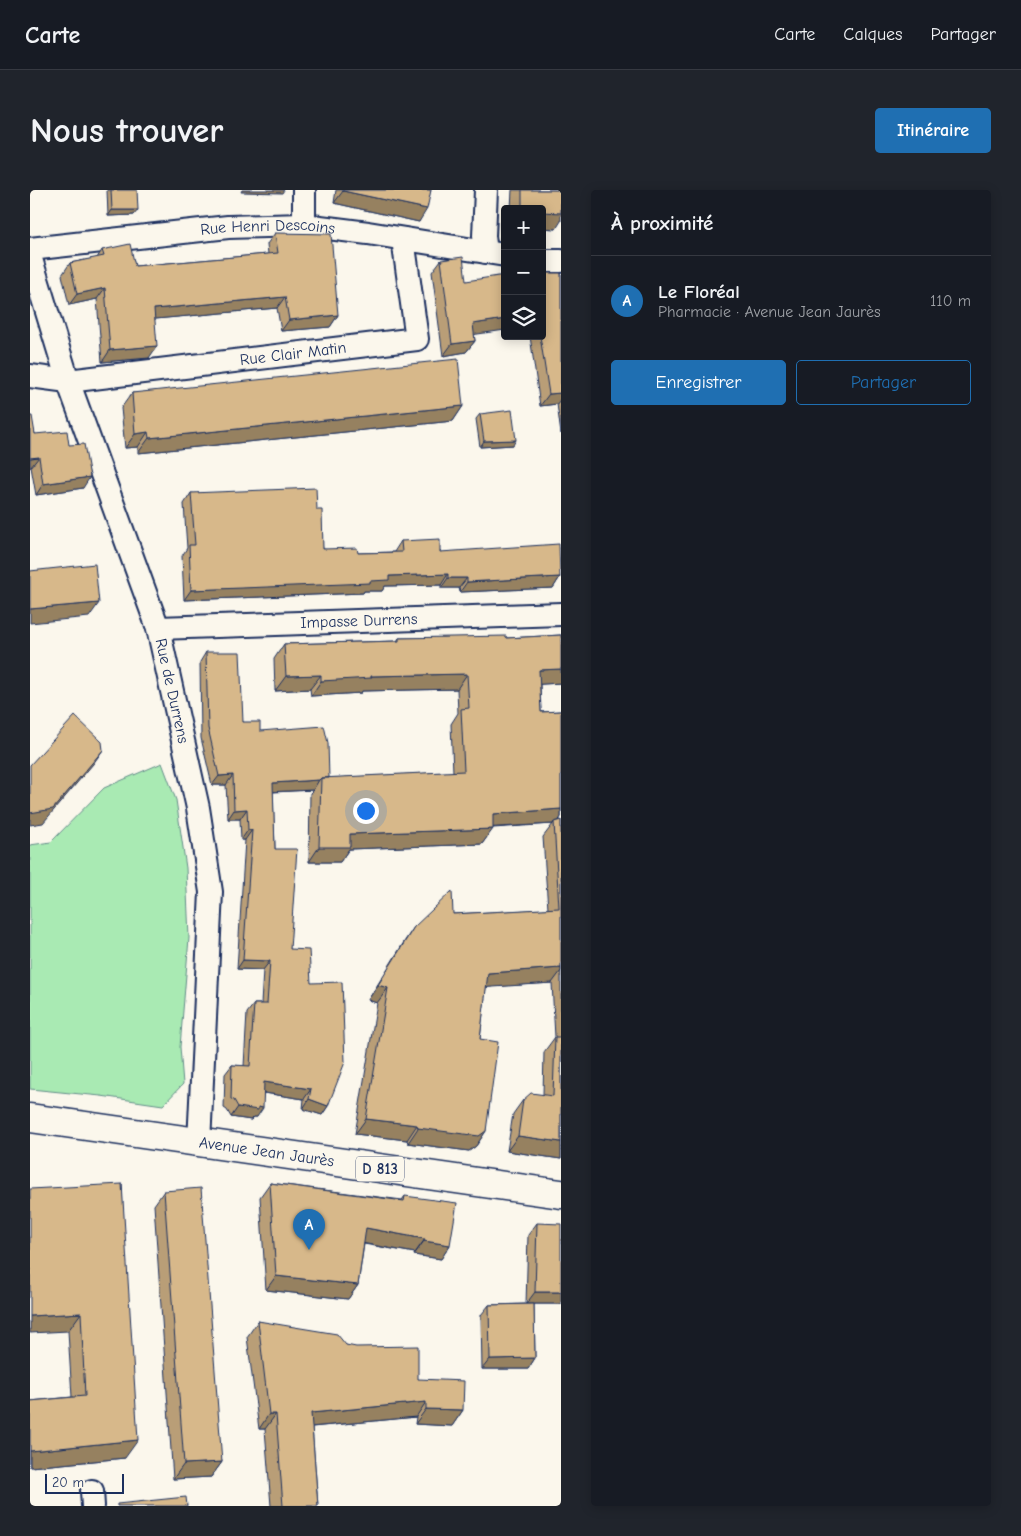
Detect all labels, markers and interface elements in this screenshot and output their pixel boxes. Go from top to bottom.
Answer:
text: Carte [25,21,80,49]
text: Carte [774,24,815,45]
text: Calques [843,24,903,45]
text: Partager [931,24,996,45]
button: Itinéraire [875,108,991,153]
text: Nous trouver [30,110,223,151]
map controls [501,205,546,340]
button: + [501,205,546,250]
text: À proximité [611,211,713,235]
street label: Rue Henri Descoins [199,216,336,239]
button: − [501,250,546,295]
text: Le Floréal [658,281,740,303]
text: A [623,292,631,310]
text: 110 m [930,292,971,310]
button: layers [501,295,546,340]
text: Pharmacie · Avenue Jean Jaurès [658,303,881,321]
street label: Rue Clair Matin [239,339,347,369]
button: Enregistrer [611,360,786,405]
button: Partager [796,360,971,405]
street label: Impasse Durrens [300,610,418,632]
street label: Rue de Durrens [152,637,192,746]
your location [353,798,379,824]
street label: Avenue Jean Jaurès [198,1133,336,1170]
road number: D 813 [356,1156,404,1182]
pin: A [293,1209,325,1250]
scale bar [45,1471,124,1494]
text: 20 m [52,1474,84,1491]

